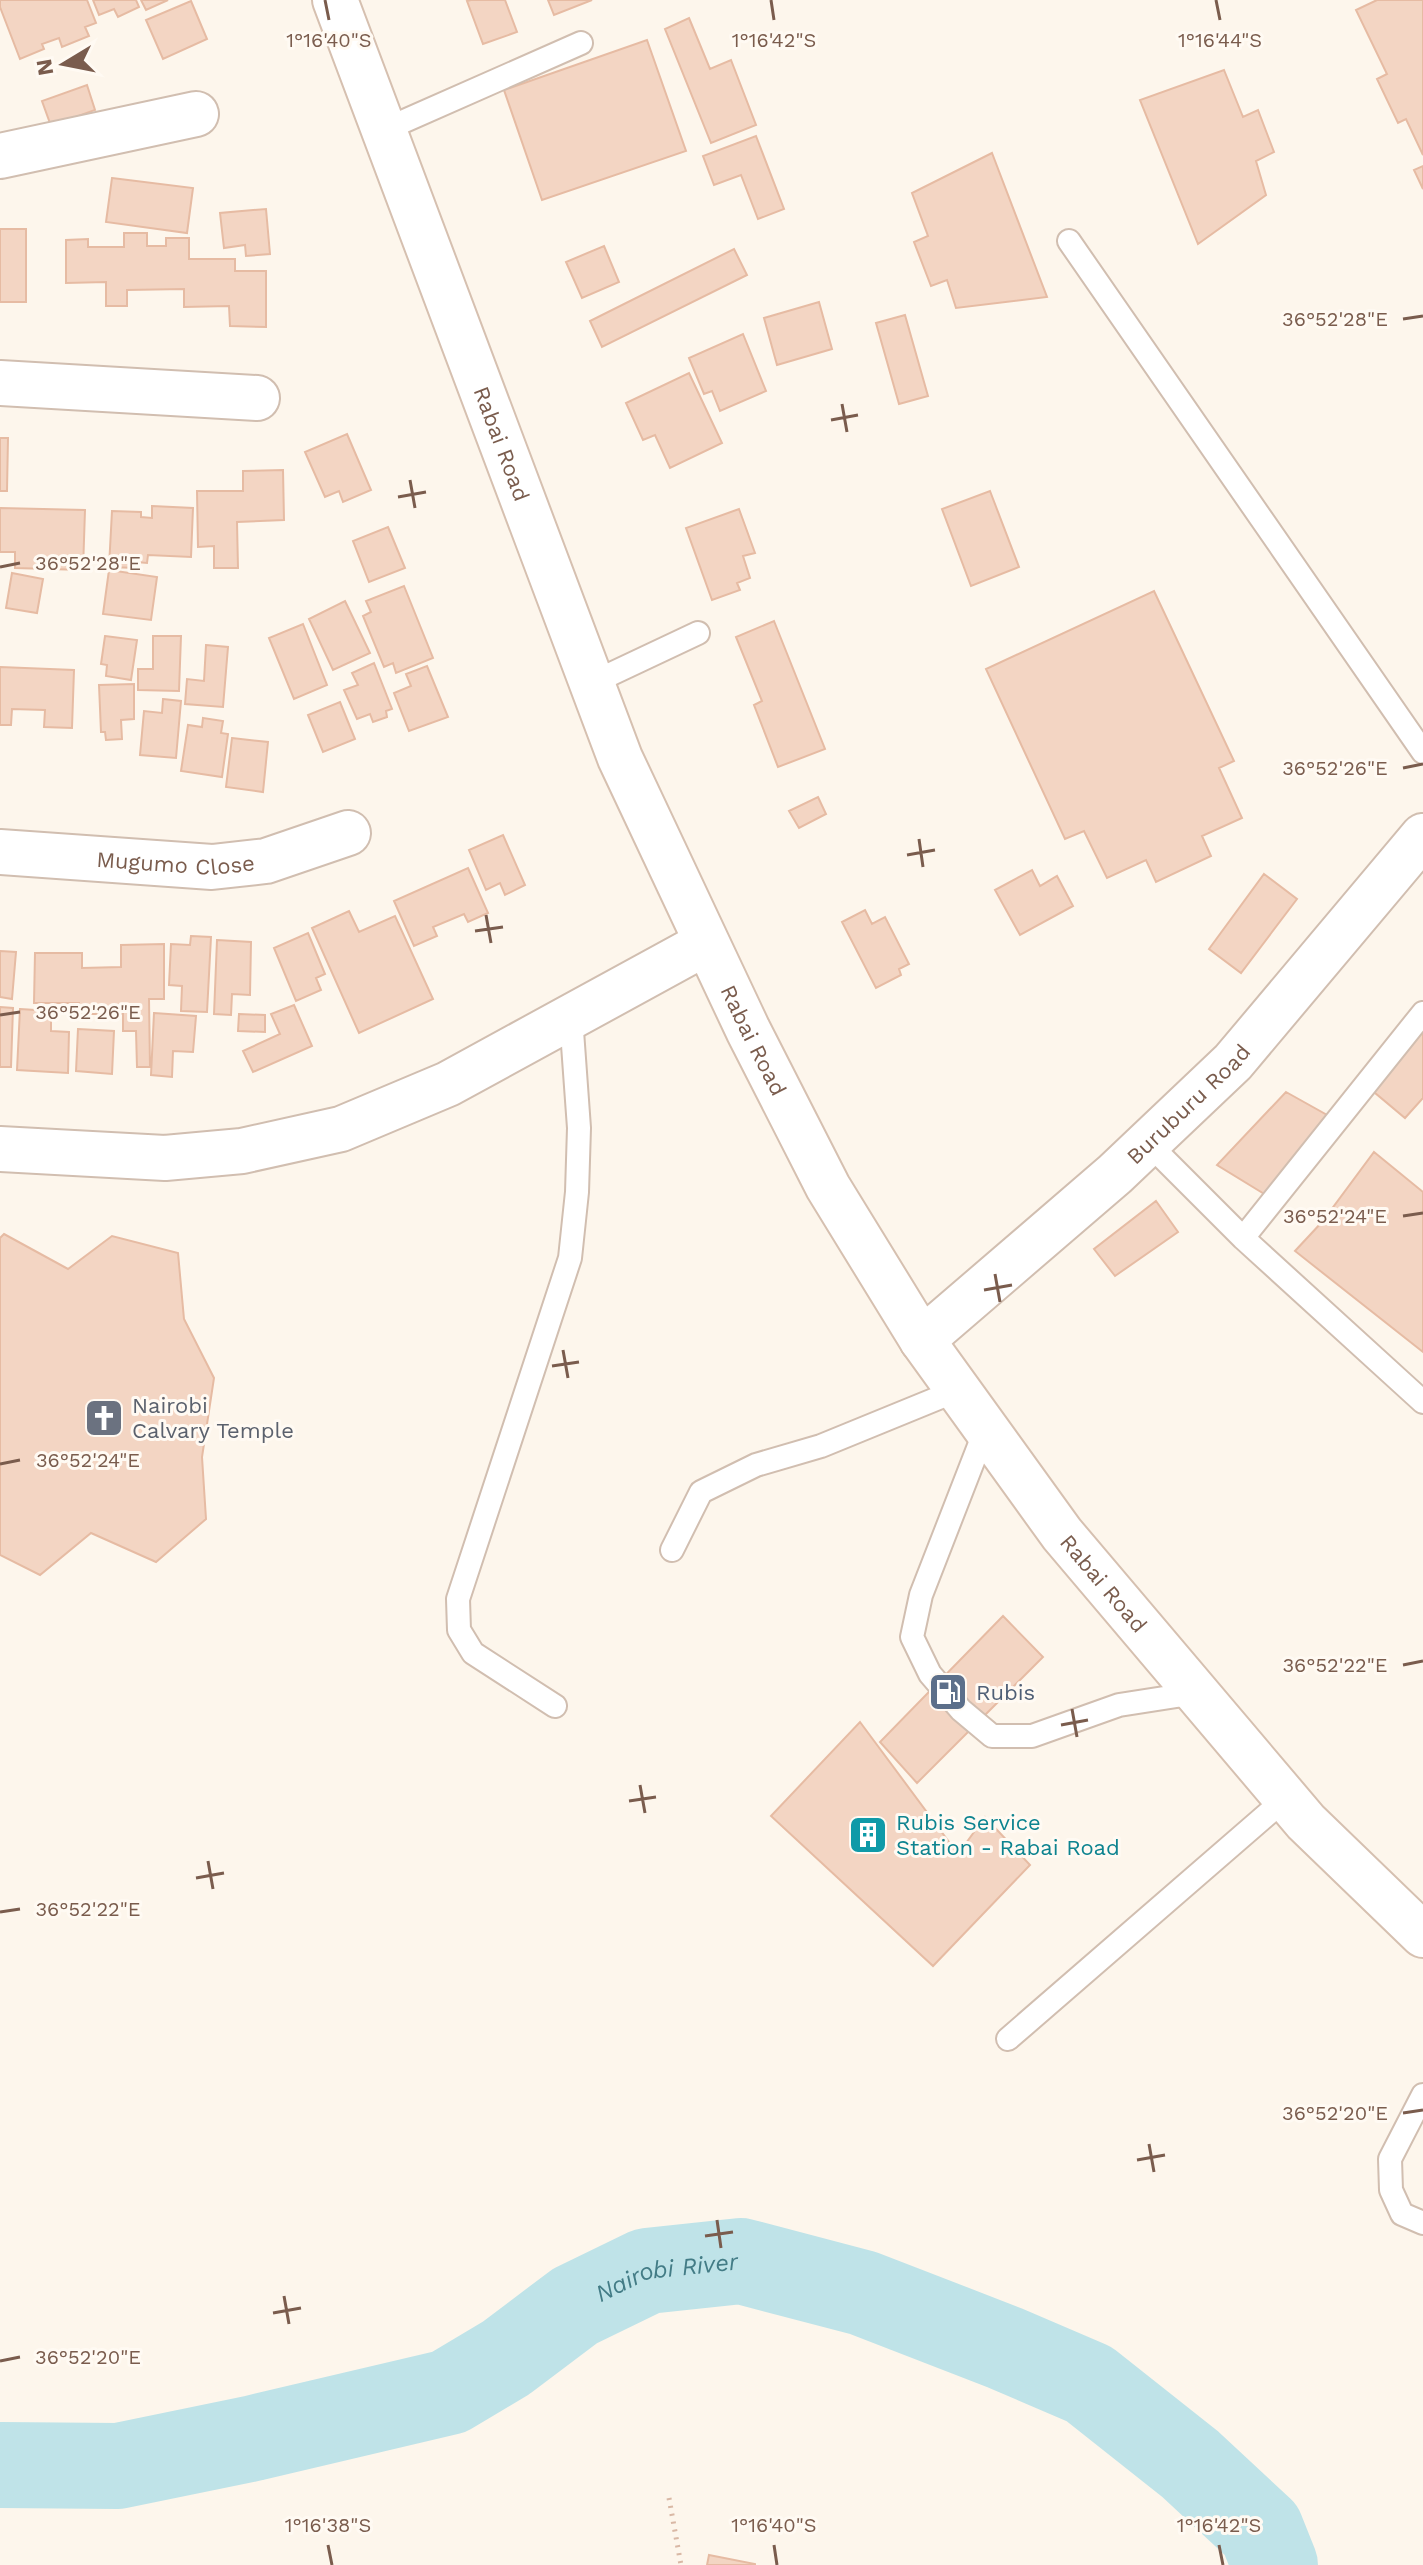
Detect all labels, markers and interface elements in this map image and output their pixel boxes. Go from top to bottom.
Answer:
north arrow [24,24,104,104]
text: 1°16'40"S [286,28,372,52]
text: 1°16'42"S [732,28,816,52]
text: 1°16'44"S [1178,28,1262,52]
text: N [31,57,59,78]
text: 36°52'28"E [1282,307,1388,331]
street label: Rabai Road [468,383,534,505]
text: 36°52'28"E [35,551,141,575]
text: 36°52'26"E [1282,756,1388,780]
street label: Mugumo Close [96,847,256,880]
street label: Rabai Road [716,981,791,1100]
text: 36°52'26"E [35,1000,141,1024]
street label: Buruburu Road [1122,1039,1256,1169]
text: 36°52'24"E [1283,1204,1387,1228]
place label: Nairobi Calvary Temple [132,1393,294,1443]
church icon: Nairobi Calvary Temple [83,1397,125,1439]
text: 36°52'24"E [36,1448,140,1472]
street label: Rabai Road [1055,1530,1152,1638]
text: 36°52'22"E [1282,1653,1388,1677]
fuel station icon: Rubis [927,1671,969,1713]
place label: Rubis [976,1680,1035,1705]
place label: Rubis Service Station - Rabai Road [896,1810,1120,1860]
building icon: Rubis Service Station - Rabai Road [847,1814,889,1856]
text: 36°52'22"E [35,1897,141,1921]
text: 36°52'20"E [1282,2101,1388,2125]
water label: Nairobi River [591,2247,741,2308]
text: 36°52'20"E [35,2345,141,2369]
text: 1°16'38"S [285,2513,371,2537]
text: 1°16'40"S [731,2513,817,2537]
text: 1°16'42"S [1177,2513,1261,2537]

